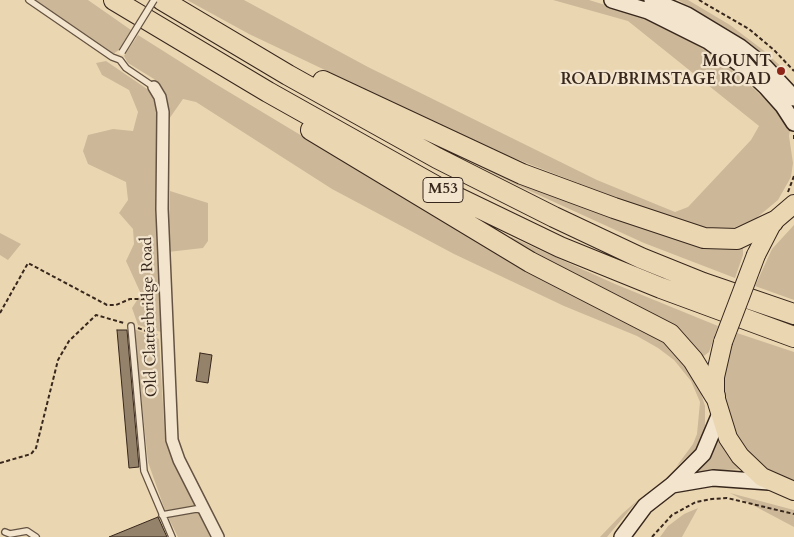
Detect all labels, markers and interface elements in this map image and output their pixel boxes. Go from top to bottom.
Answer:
place label: MOUNT ROAD/BRIMSTAGE ROAD [561,52,771,90]
marker: MOUNT ROAD/BRIMSTAGE ROAD [775,65,787,77]
road number: M53 [423,178,463,202]
street label: Old Clatterbridge Road [138,237,162,397]

